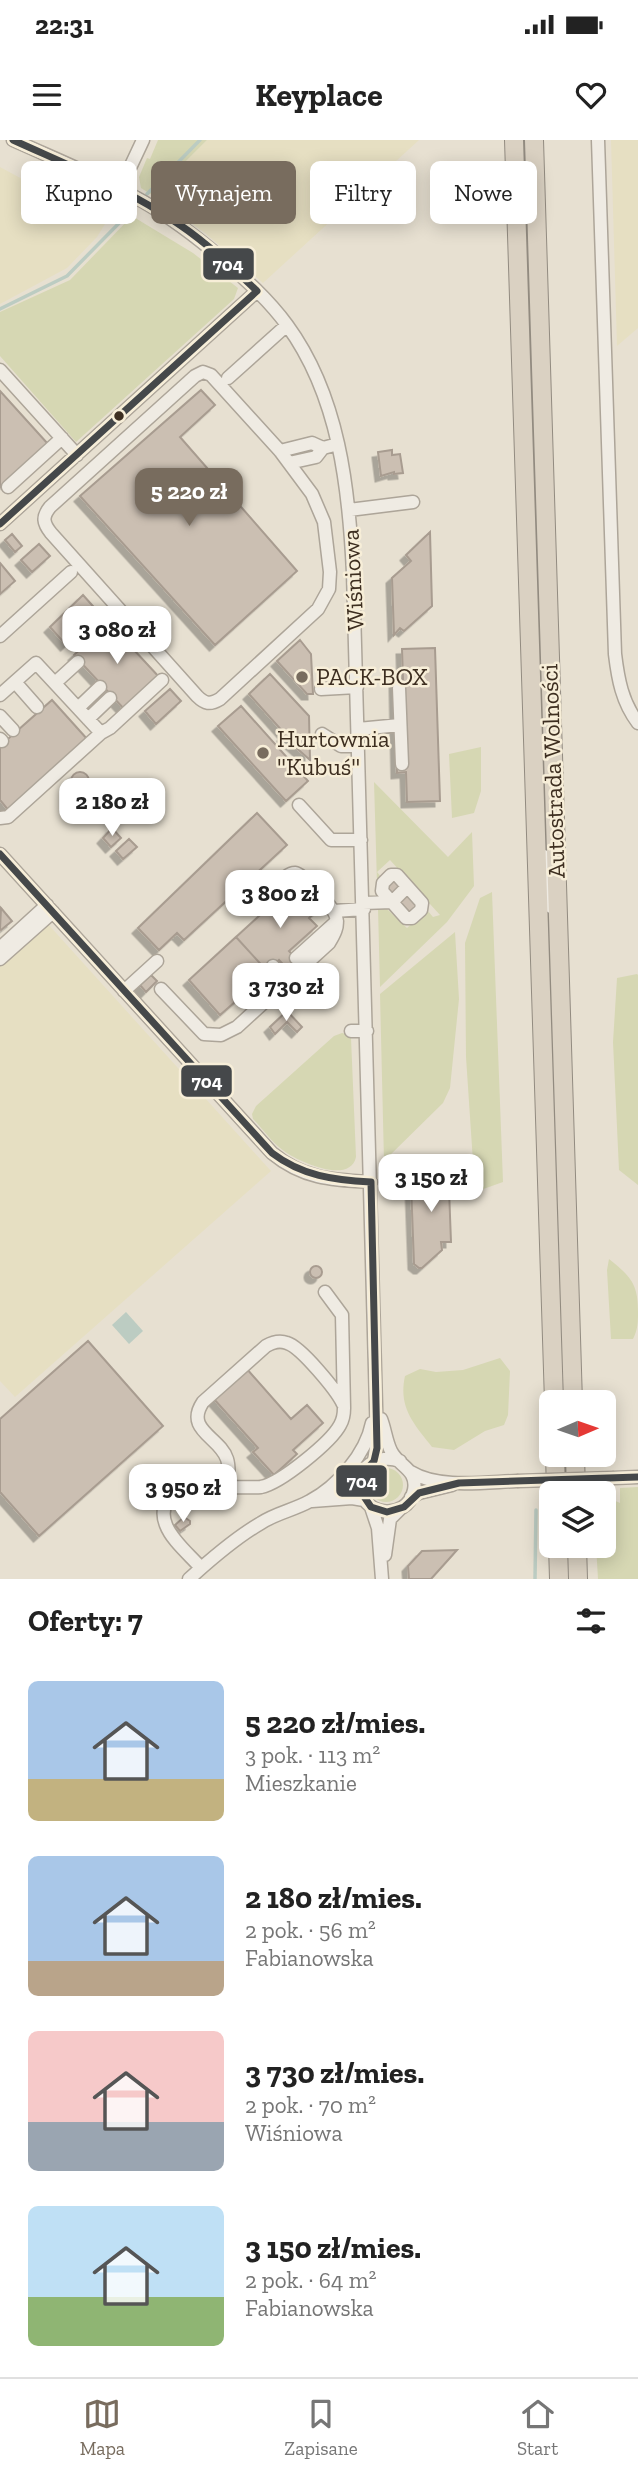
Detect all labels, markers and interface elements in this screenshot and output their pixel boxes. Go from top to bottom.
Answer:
text: 22:31 [35,9,94,41]
icon: menu [28,76,66,114]
text: Keyplace [255,76,383,114]
icon: heart [572,76,610,114]
chip: Kupno [21,161,137,224]
chip: Wynajem [151,161,296,224]
chip: Filtry [310,161,416,224]
chip: Nowe [430,161,537,224]
line badge: 704 [202,247,255,281]
text: 704 [212,253,244,276]
unlabelled marker [112,409,126,423]
pin: 5 220 zł [117,468,261,528]
text: 5 220 zł [151,477,227,505]
street label: Wiśniowa [335,528,370,632]
pin: 3 080 zł [45,606,189,666]
text: 3 080 zł [78,615,156,643]
place label: PACK-BOX [316,662,427,691]
street label: Autostrada Wolności [534,663,571,879]
marker: PACK-BOX [294,669,310,685]
place label: Hurtownia "Kubuś" [277,724,390,781]
marker: Hurtownia "Kubuś" [255,745,271,761]
pin: 2 180 zł [40,778,184,838]
text: 2 180 zł [75,787,149,815]
pin: 3 800 zł [208,870,352,930]
text: 3 800 zł [241,879,319,907]
pin: 3 730 zł [214,964,358,1023]
text: 3 730 zł [248,972,324,1000]
line badge: 704 [180,1064,233,1098]
text: 704 [191,1070,223,1093]
pin: 3 150 zł [359,1154,503,1214]
text: 3 150 zł [394,1163,468,1191]
north arrow [539,1390,616,1466]
map controls [539,1390,616,1558]
pin: 3 950 zł [111,1464,255,1524]
line badge: 704 [335,1464,388,1498]
text: 704 [346,1470,378,1493]
text: 3 950 zł [145,1473,221,1501]
button: layers [539,1481,616,1558]
icon: filters [572,1602,610,1640]
text: Oferty: 7 [28,1603,143,1639]
text: 5 220 zł/mies. [245,1705,425,1741]
icon: home [84,1709,168,1793]
text: 3 pok. · 113 m² [245,1741,380,1769]
text: Mieszkanie [245,1769,357,1797]
text: 2 180 zł/mies. [245,1880,422,1916]
icon: home [84,1884,168,1968]
text: 2 pok. · 56 m² [245,1916,376,1944]
text: Fabianowska [245,1944,374,1972]
text: 3 730 zł/mies. [245,2055,424,2091]
icon: home [84,2059,168,2143]
text: 2 pok. · 70 m² [245,2091,376,2119]
text: Wiśniowa [245,2119,343,2147]
text: 3 150 zł/mies. [245,2230,421,2266]
icon: home [84,2234,168,2318]
text: 2 pok. · 64 m² [245,2266,376,2294]
text: Fabianowska [245,2294,374,2322]
tab: Mapa [80,2395,125,2460]
tab: Zapisane [284,2395,358,2460]
tab: Start [517,2395,558,2460]

